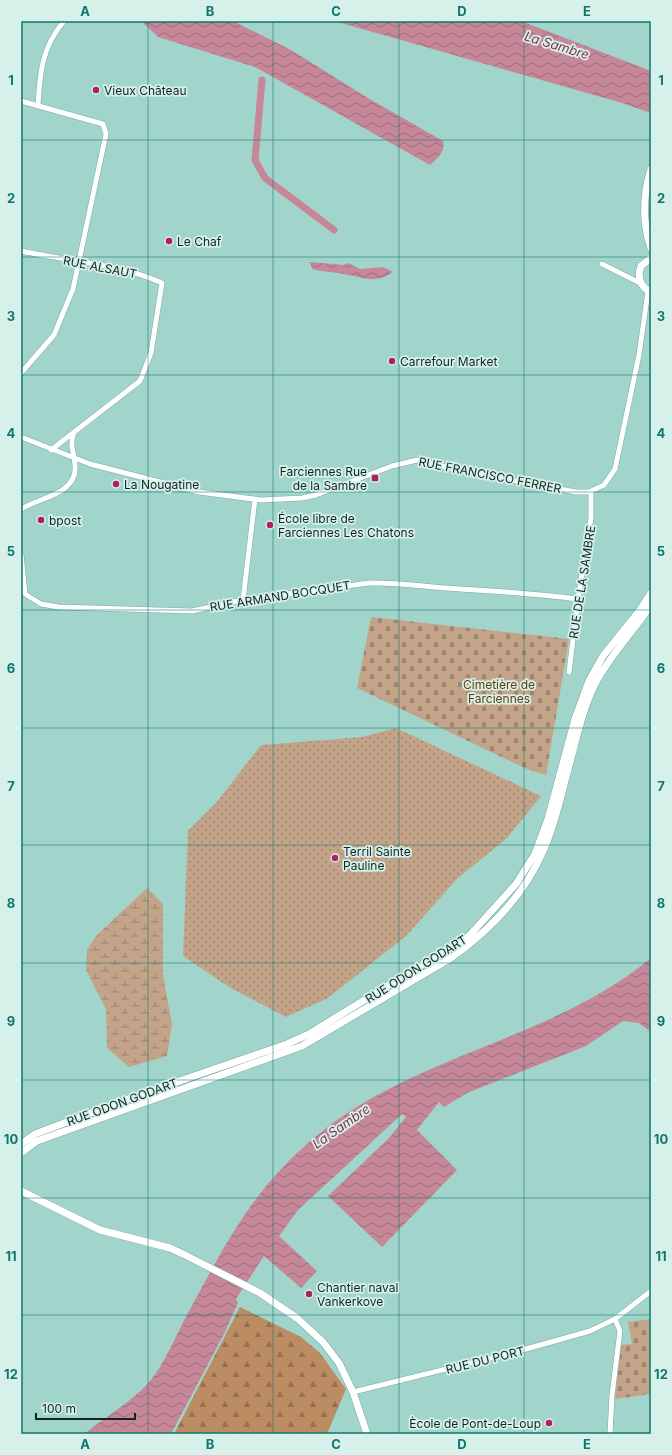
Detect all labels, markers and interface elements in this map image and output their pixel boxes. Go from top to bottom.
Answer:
text: A [80,3,90,19]
text: B [206,3,215,19]
text: C [331,3,341,19]
text: D [457,3,467,19]
text: E [583,3,591,19]
water label: La Sambre [523,28,591,62]
text: 1 [8,72,14,88]
text: 1 [658,72,664,88]
place label: Vieux Château [104,83,187,98]
marker: Vieux Château [91,85,101,95]
text: 2 [7,190,15,206]
text: 2 [657,190,665,206]
place label: Le Chaf [177,234,222,249]
marker: Le Chaf [164,236,174,246]
street label: RUE ALSAUT [62,253,138,282]
text: 3 [7,308,15,324]
text: 3 [657,308,665,324]
place label: Carrefour Market [400,354,497,369]
marker: Carrefour Market [387,356,397,366]
text: 4 [7,425,16,441]
text: 4 [657,425,666,441]
street label: RUE FRANCISCO FERRER [417,454,563,496]
place label: Farciennes Rue de la Sambre [280,464,367,493]
marker: Farciennes Rue de la Sambre [370,473,380,483]
place label: La Nougatine [124,477,199,492]
marker: La Nougatine [111,479,121,489]
place label: École libre de Farciennes Les Chatons [278,511,414,540]
place label: bpost [49,513,81,528]
marker: bpost [36,515,46,525]
marker: École libre de Farciennes Les Chatons [265,520,275,530]
street label: RUE DE LA SAMBRE [566,524,598,640]
text: 5 [7,543,15,559]
text: 5 [657,543,665,559]
street label: RUE ARMAND BOCQUET [209,577,352,615]
text: 6 [7,660,15,676]
text: 6 [657,660,665,676]
park label: Cimetière de Farciennes [463,677,535,706]
text: 7 [7,778,15,794]
text: 7 [657,778,665,794]
place label: Terril Sainte Pauline [343,844,411,873]
marker: Terril Sainte Pauline [330,853,340,863]
text: 8 [7,895,15,911]
text: 8 [657,895,665,911]
street label: RUE ODON GODART [363,932,470,1006]
text: 9 [7,1013,15,1029]
text: 9 [657,1013,665,1029]
street label: RUE ODON GODART [65,1075,180,1129]
water label: La Sambre [309,1100,373,1152]
text: 10 [4,1131,18,1147]
text: 10 [654,1131,668,1147]
text: 11 [5,1248,17,1264]
text: 11 [655,1248,667,1264]
place label: Chantier naval Vankerkove [317,1280,398,1309]
marker: Chantier naval Vankerkove [304,1289,314,1299]
street label: RUE DU PORT [444,1343,526,1377]
text: 12 [4,1366,18,1382]
text: 12 [654,1366,668,1382]
scale bar [36,1395,135,1421]
text: 100 m [42,1401,76,1416]
place label: Ècole de Pont-de-Loup [409,1416,541,1431]
marker: Ècole de Pont-de-Loup [544,1418,554,1428]
text: A [80,1436,90,1452]
text: B [206,1436,215,1452]
text: C [331,1436,341,1452]
text: D [457,1436,467,1452]
text: E [583,1436,591,1452]

